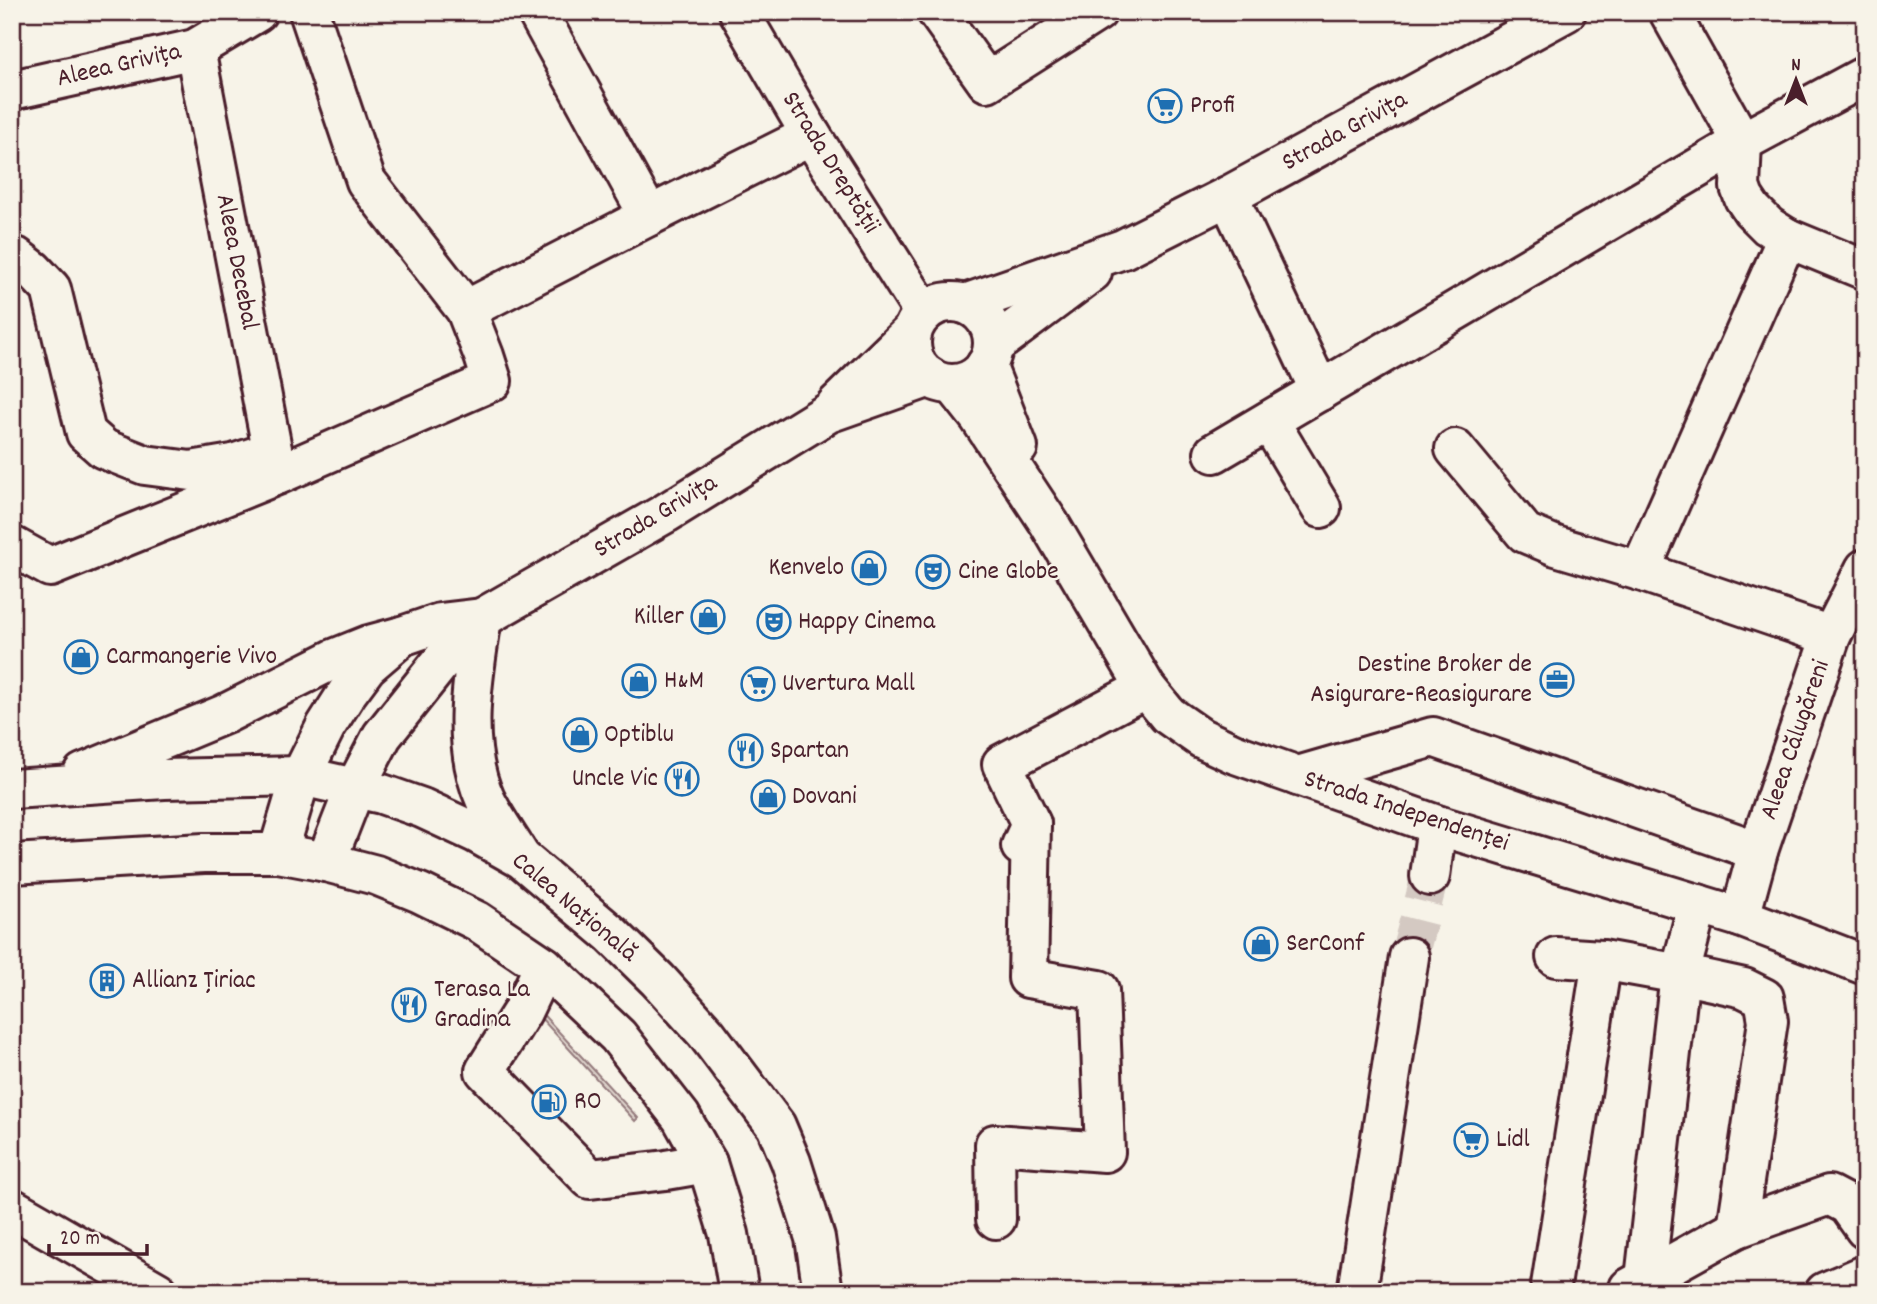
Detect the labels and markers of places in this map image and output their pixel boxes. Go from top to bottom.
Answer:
supermarket icon: Profi [1146,87,1184,125]
place label: Profi [1190,88,1235,125]
shop icon: Kenvelo [850,549,888,587]
place label: Kenvelo [768,550,844,587]
theatre icon: Cine Globe [914,553,952,591]
place label: Cine Globe [958,554,1059,591]
shop icon: Killer [689,598,727,636]
place label: Killer [634,599,684,636]
theatre icon: Happy Cinema [755,603,793,641]
place label: Happy Cinema [798,604,936,641]
shop icon: Carmangerie Vivo [62,638,100,676]
place label: Carmangerie Vivo [106,639,277,676]
place label: Destine Broker de Asigurare-Reasigurare [1310,647,1532,714]
office icon: Destine Broker de Asigurare-Reasigurare [1538,661,1576,699]
shop icon: H&M [620,662,658,700]
place label: H&M [664,663,704,700]
supermarket icon: Uvertura Mall [739,665,777,703]
place label: Uvertura Mall [782,666,915,703]
shop icon: Optiblu [561,716,599,754]
place label: Optiblu [604,717,674,754]
restaurant icon: Spartan [727,732,765,770]
place label: Spartan [770,733,849,770]
restaurant icon: Uncle Vic [663,760,701,798]
place label: Uncle Vic [572,761,658,798]
shop icon: Dovani [749,778,787,816]
place label: Dovani [792,779,857,816]
shop icon: SerConf [1242,925,1280,963]
place label: SerConf [1286,926,1365,963]
building icon: Allianz Țiriac [88,962,126,1000]
place label: Allianz Țiriac [132,963,256,1000]
place label: Terasa La Gradina [434,972,530,1039]
restaurant icon: Terasa La Gradina [390,986,428,1024]
fuel station icon: RO [530,1083,568,1121]
place label: RO [574,1084,602,1121]
supermarket icon: Lidl [1452,1121,1490,1159]
place label: Lidl [1496,1122,1530,1159]

